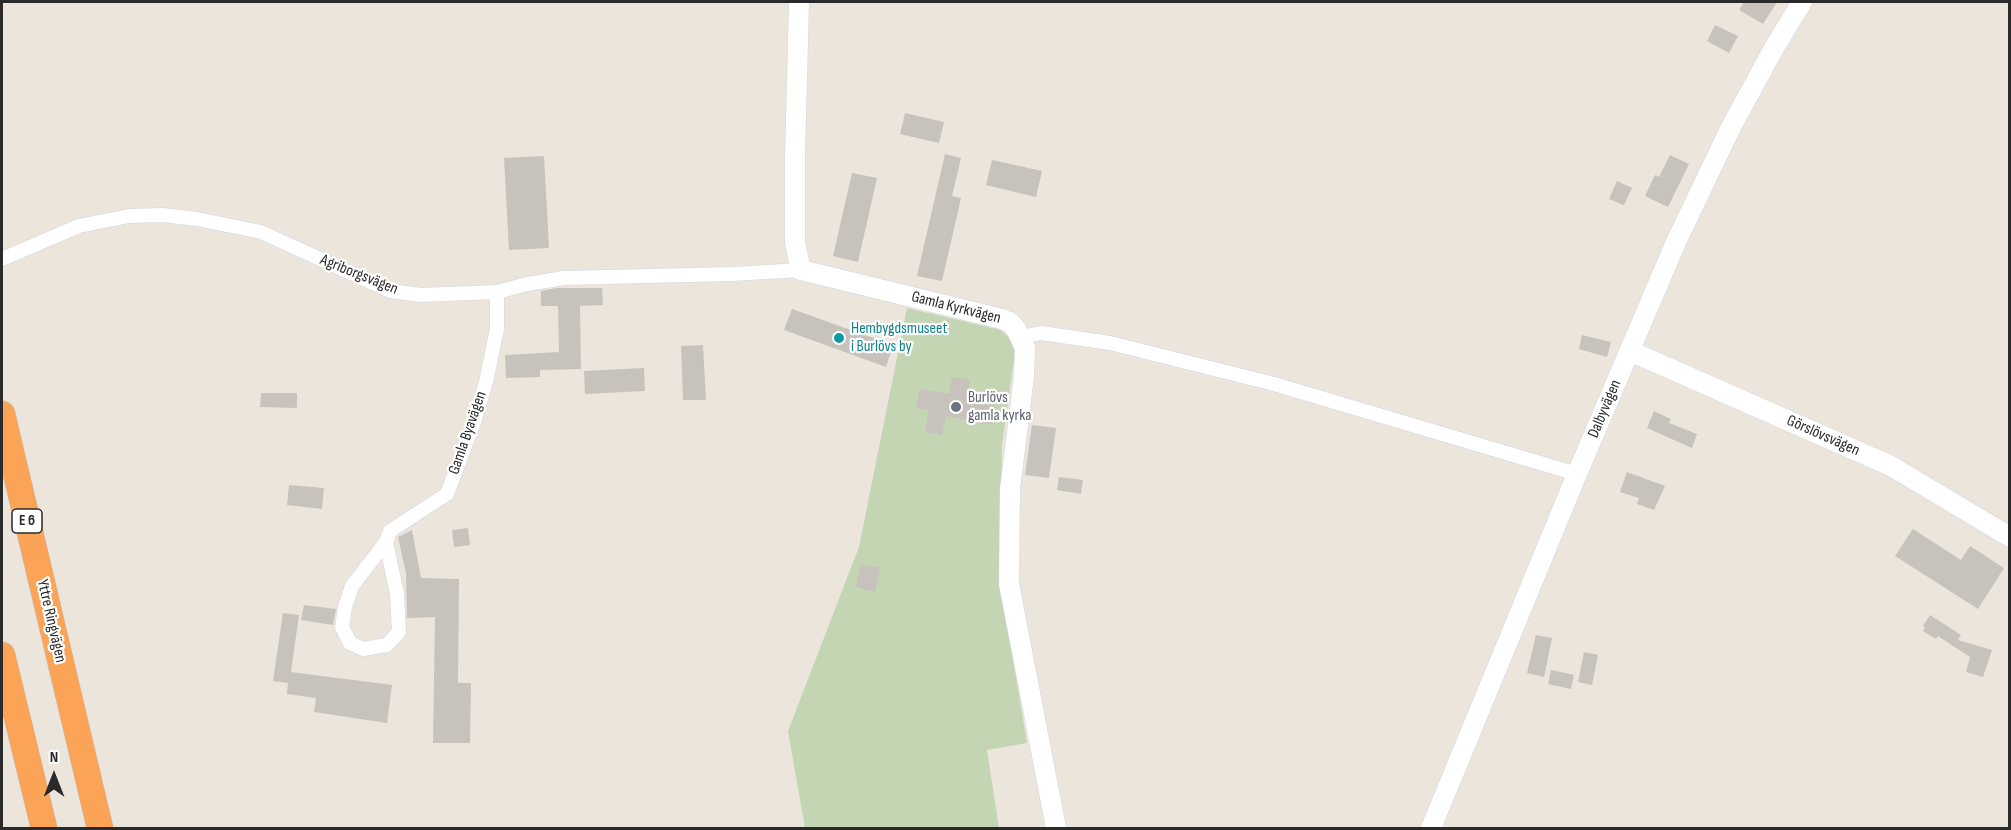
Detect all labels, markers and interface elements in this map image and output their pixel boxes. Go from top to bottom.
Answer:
street label: Agriborgsvägen [317,251,401,299]
street label: Gamla Kyrkvägen [909,288,1003,328]
place label: Hembygdsmuseet i Burlövs by [851,319,947,357]
marker: Hembygdsmuseet i Burlövs by [832,331,846,345]
street label: Dalbyvägen [1584,377,1626,441]
place label: Burlövs gamla kyrka [968,388,1031,426]
street label: Gamla Byavägen [445,389,491,477]
marker: Burlövs gamla kyrka [949,400,963,414]
street label: Görslövsvägen [1784,411,1862,461]
road number: E 6 [12,509,42,533]
street label: Yttre Ringvägen [32,578,70,664]
north arrow [24,746,84,806]
text: N [50,748,58,767]

